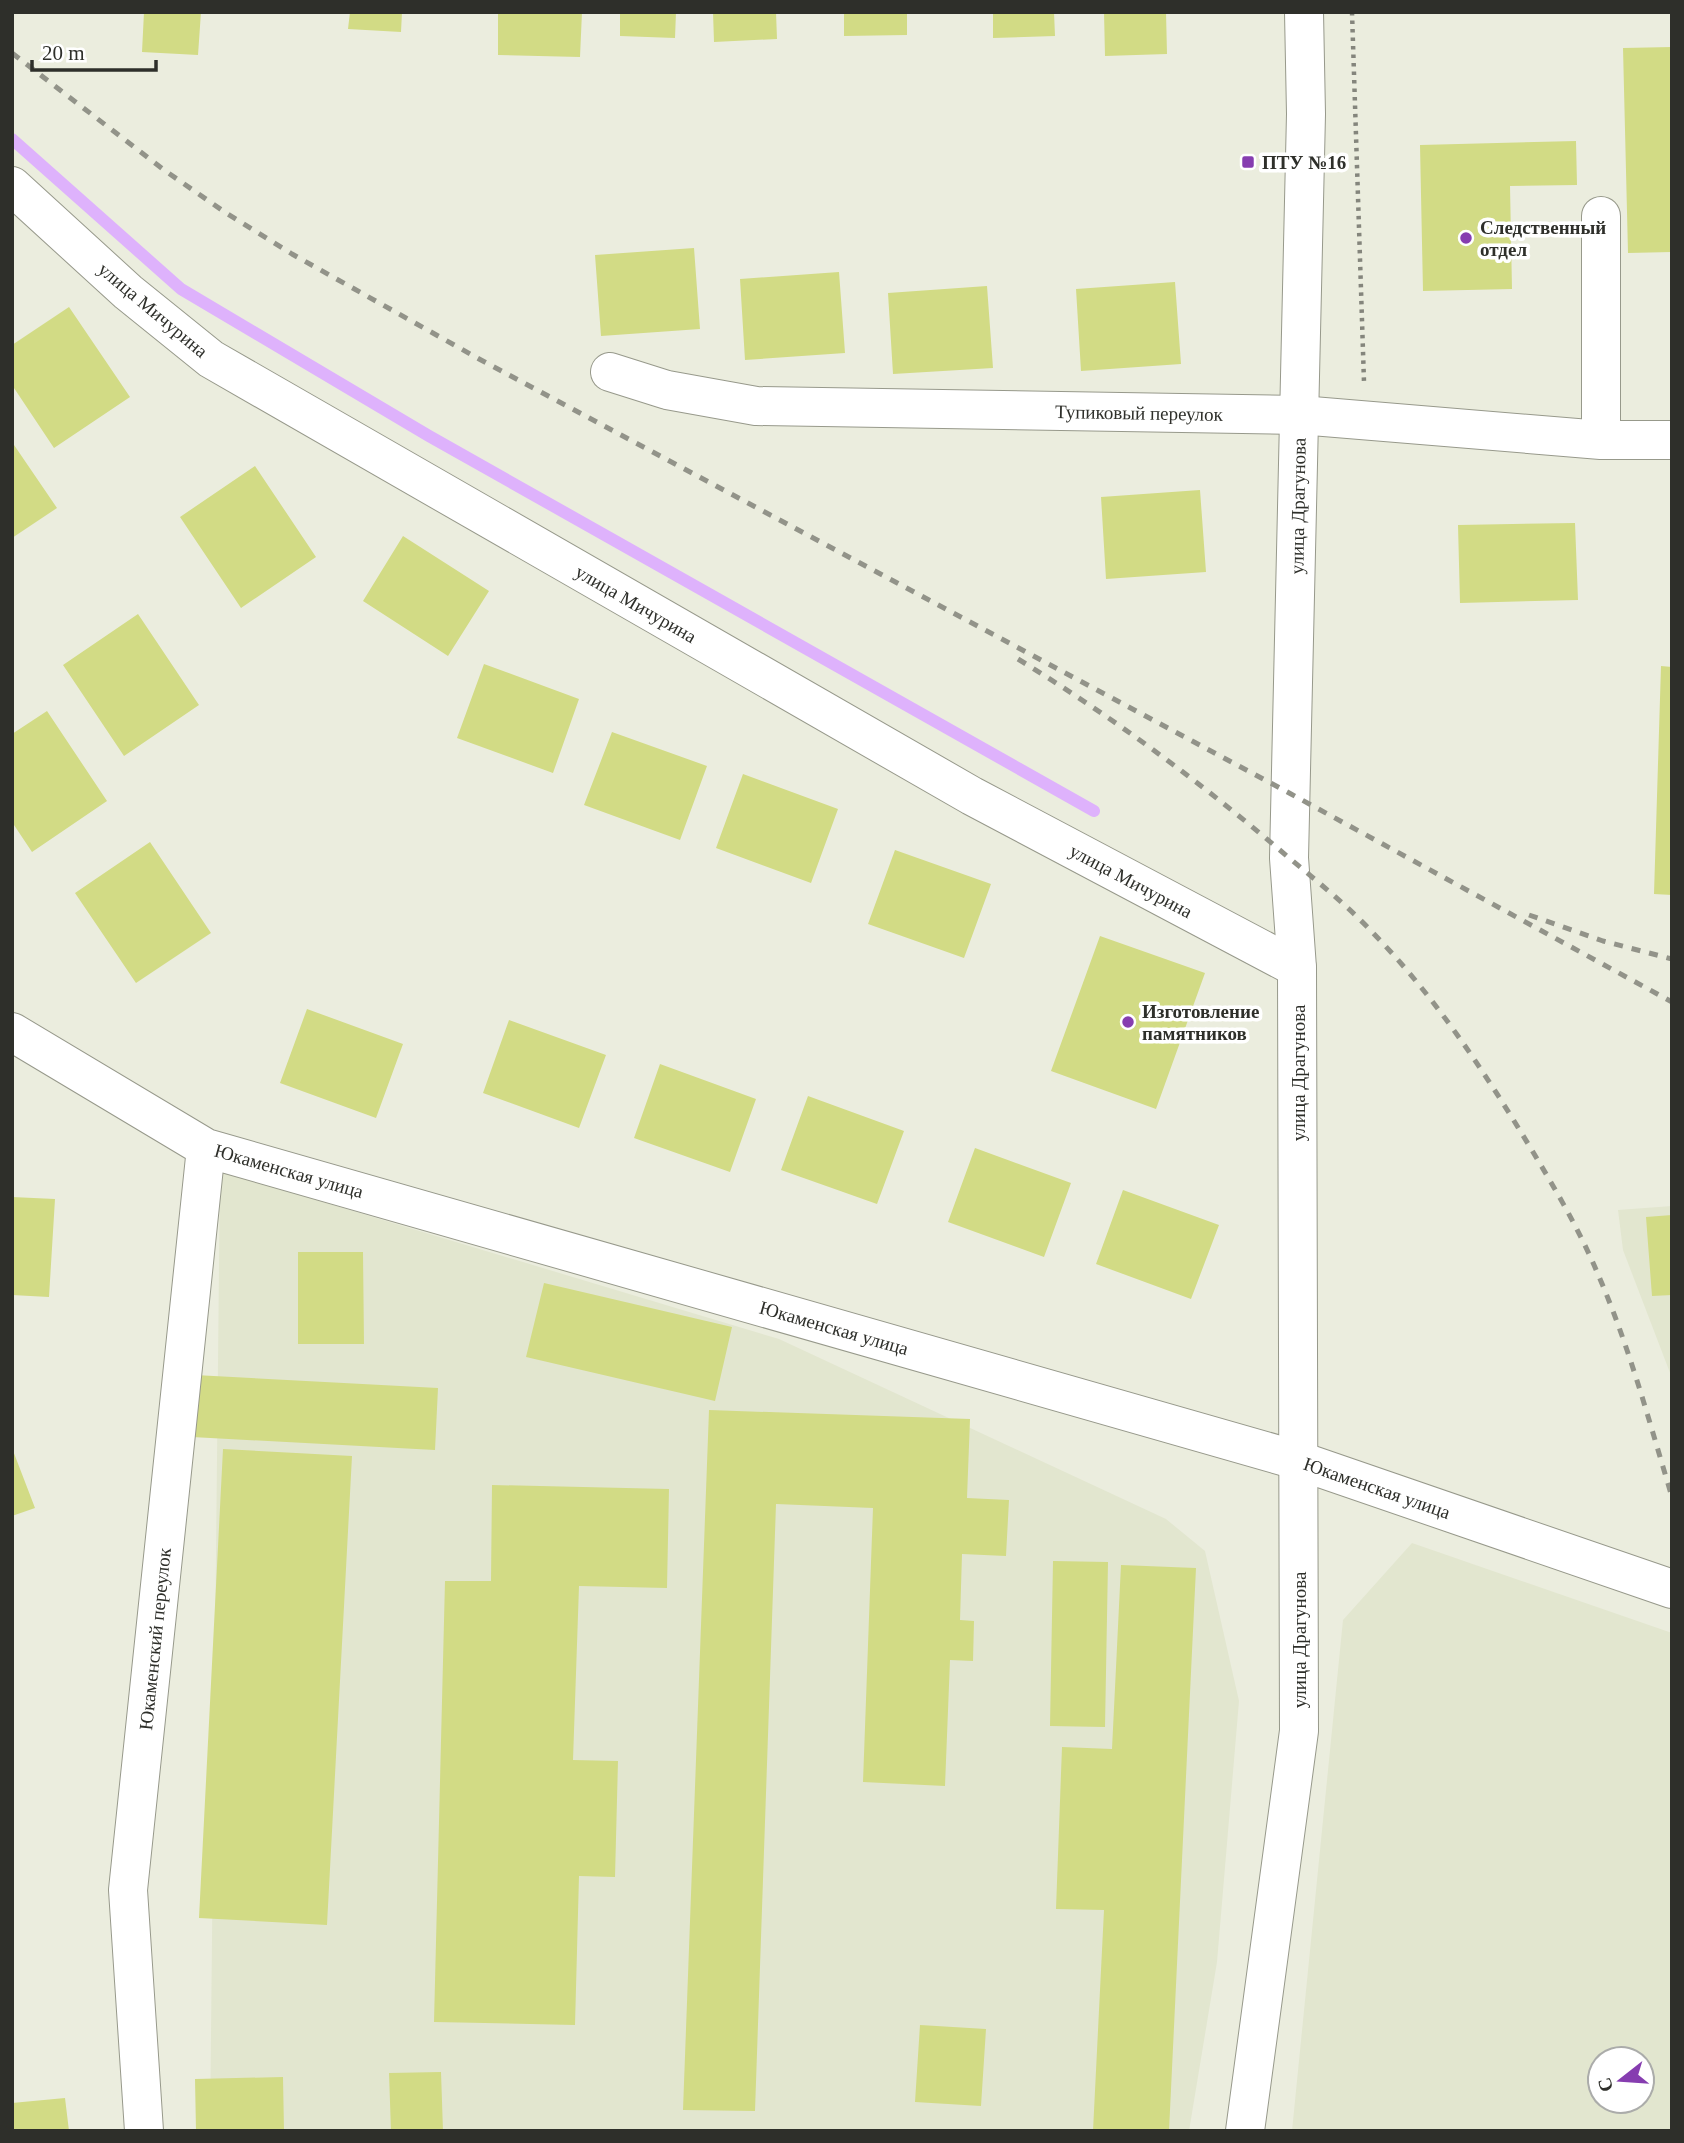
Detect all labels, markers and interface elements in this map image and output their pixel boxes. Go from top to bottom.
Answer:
scale bar [32,28,156,72]
text: 20 m [42,41,85,65]
place label: ПТУ №16 [1262,152,1346,173]
marker: ПТУ №16 [1240,154,1256,170]
place label: Следственный отдел [1480,217,1606,260]
marker: Следственный отдел [1458,230,1474,246]
street label: улица Мичурина [94,258,212,362]
street label: Тупиковый переулок [1055,401,1224,425]
street label: улица Драгунова [1286,437,1310,575]
street label: улица Мичурина [572,561,701,647]
street label: улица Мичурина [1066,840,1196,922]
place label: Изготовление памятников [1142,1001,1259,1044]
street label: улица Драгунова [1288,1004,1309,1141]
marker: Изготовление памятников [1120,1014,1136,1030]
street label: Юкаменская улица [212,1140,366,1202]
street label: Юкаменская улица [757,1297,911,1359]
street label: Юкаменская улица [1301,1453,1454,1523]
street label: Юкаменский переулок [135,1546,175,1731]
street label: улица Драгунова [1289,1571,1310,1708]
north arrow [1586,2045,1656,2115]
text: С [1593,2075,1617,2094]

